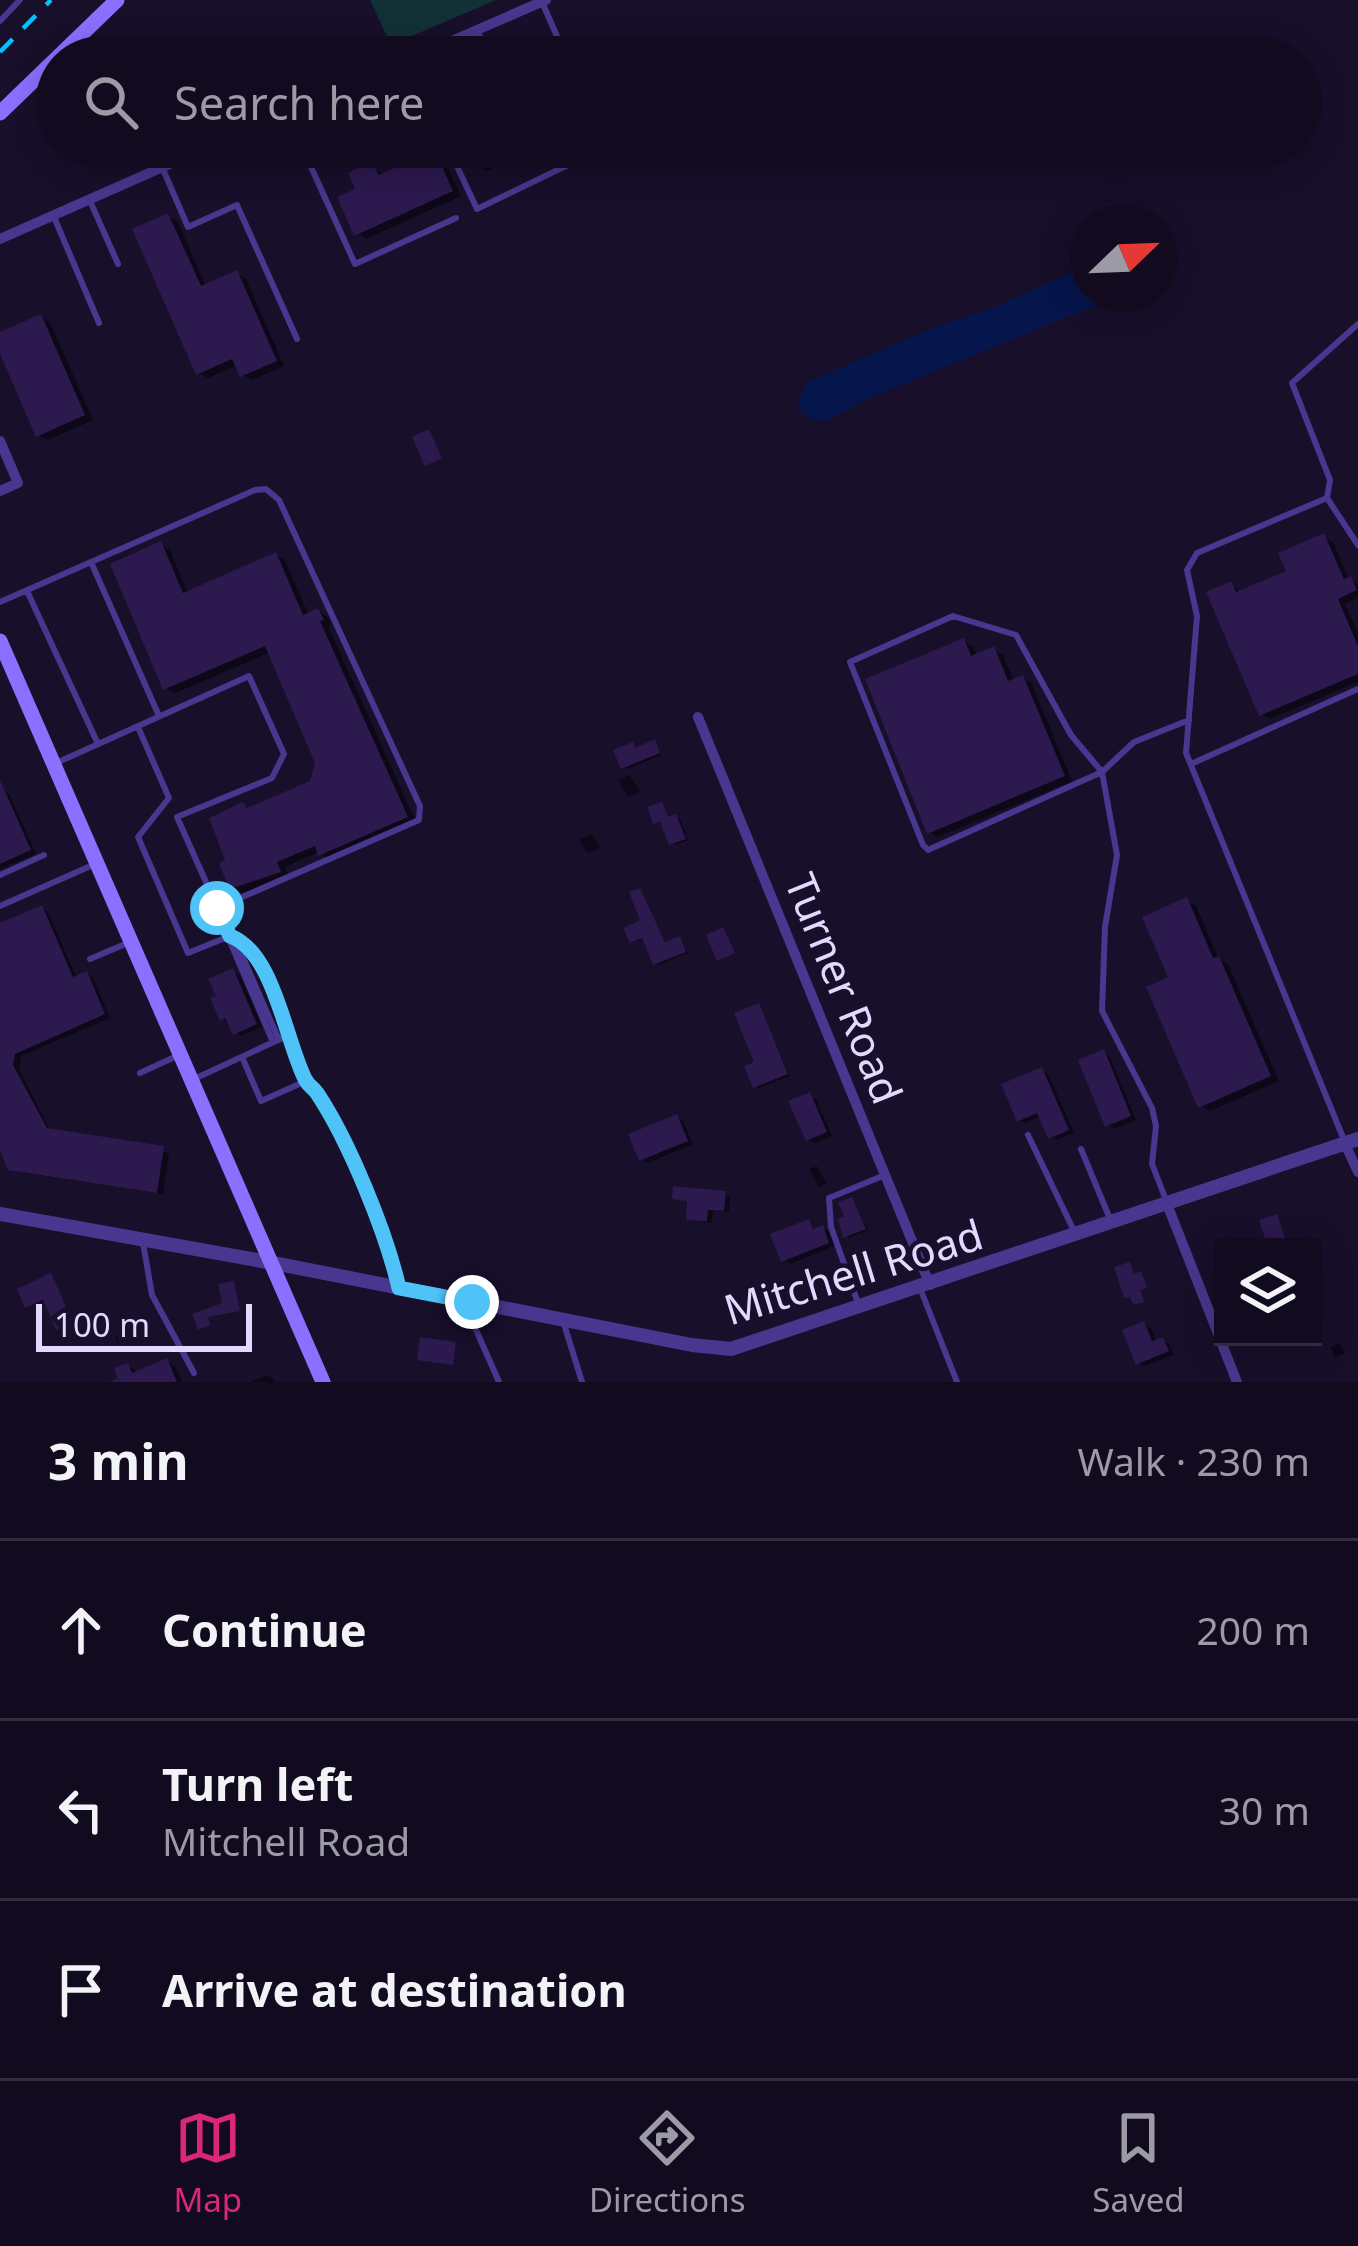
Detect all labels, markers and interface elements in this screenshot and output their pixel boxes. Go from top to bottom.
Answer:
search box [36,36,1322,168]
icon: search [78,69,144,135]
text: Search here [174,72,424,133]
north arrow [1070,204,1178,312]
street label: Turner Road [773,864,917,1112]
route start [190,881,244,935]
street label: Mitchell Road [717,1205,989,1337]
map controls [1214,1238,1322,1346]
button: layers [1214,1238,1322,1346]
route end [445,1275,499,1329]
scale bar [36,1298,252,1351]
text: 100 m [54,1302,150,1347]
text: 3 min [48,1425,189,1495]
text: Walk · 230 m [1077,1434,1310,1487]
icon: ahead [48,1597,114,1663]
text: Continue [162,1599,367,1660]
text: 200 m [1196,1603,1310,1656]
text: Turn left [162,1753,353,1814]
icon: left [48,1777,114,1843]
text: 30 m [1219,1783,1310,1836]
text: Mitchell Road [162,1814,410,1867]
icon: arrive [48,1957,114,2023]
text: Arrive at destination [162,1959,627,2020]
tab: Map [173,2105,242,2222]
tab: Directions [589,2105,746,2222]
tab: Saved [1092,2105,1185,2222]

